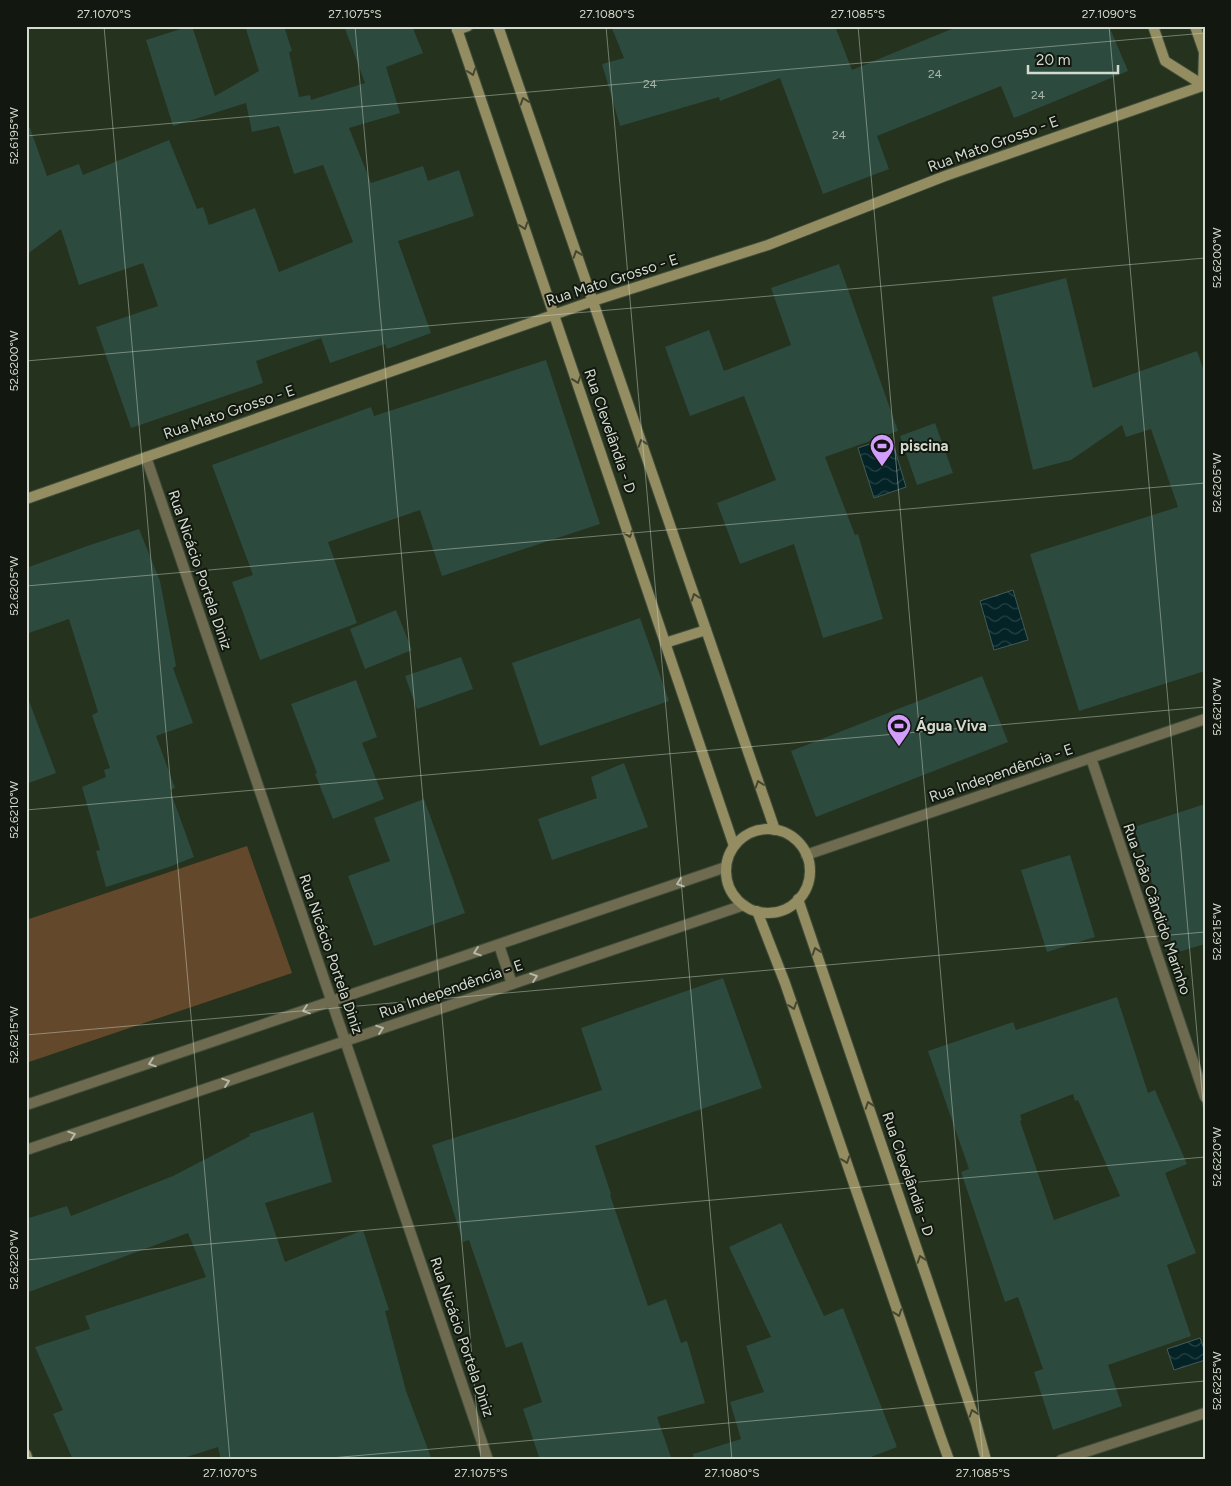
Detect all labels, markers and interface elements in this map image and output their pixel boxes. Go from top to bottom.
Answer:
text: 27.1070°S [77,7,131,21]
text: 27.1075°S [328,7,382,21]
text: 27.1080°S [579,7,635,21]
text: 27.1085°S [831,7,885,21]
text: 27.1090°S [1082,7,1136,21]
scale bar [1028,42,1118,74]
text: 20 m [1036,51,1070,69]
house number: 24 [928,67,943,81]
one-way arrow [466,68,476,76]
house number: 24 [643,77,658,91]
house number: 24 [1031,88,1046,102]
one-way arrow [520,97,530,106]
text: 52.6195°W [7,107,21,165]
street label: Rua Mato Grosso - E [925,112,1061,176]
house number: 24 [832,128,847,142]
one-way arrow [518,221,528,230]
text: 52.6200°W [1210,227,1224,288]
street label: Rua Mato Grosso - E [544,250,680,310]
one-way arrow [573,251,583,259]
text: 52.6200°W [7,330,21,391]
street label: Rua Clevelândia - D [580,366,640,496]
one-way arrow [571,375,581,384]
street label: Rua Mato Grosso - E [161,381,297,443]
sports icon: piscina [869,433,895,467]
place label: piscina [900,437,949,455]
one-way arrow [638,440,648,448]
text: 52.6205°W [1210,452,1224,513]
street label: Rua Nicácio Portela Diniz [164,488,236,652]
one-way arrow [623,529,633,538]
text: 52.6205°W [7,555,21,616]
one-way arrow [690,593,700,602]
text: 52.6210°W [1210,677,1224,736]
sports icon: Água Viva [886,713,912,747]
place label: Água Viva [916,717,987,735]
street label: Rua Independência - E [927,740,1075,806]
text: 52.6210°W [7,780,21,839]
one-way arrow [755,780,765,788]
street label: Rua João Cândido Marinho [1119,821,1195,997]
street label: Rua Nicácio Portela Diniz [295,872,367,1036]
one-way arrow [676,877,685,887]
text: 52.6215°W [1210,903,1224,961]
one-way arrow [473,946,481,956]
one-way arrow [812,948,822,956]
street label: Rua Independência - E [377,956,525,1022]
one-way arrow [529,973,537,983]
one-way arrow [787,1001,797,1010]
one-way arrow [302,1004,311,1014]
text: 52.6215°W [7,1006,21,1064]
one-way arrow [375,1025,384,1035]
one-way arrow [149,1057,157,1067]
one-way arrow [221,1078,230,1088]
one-way arrow [865,1101,875,1110]
street label: Rua Clevelândia - D [878,1109,938,1239]
text: 52.6220°W [1210,1127,1224,1187]
one-way arrow [68,1130,76,1140]
one-way arrow [840,1155,850,1163]
text: 52.6220°W [7,1230,21,1290]
street label: Rua Nicácio Portela Diniz [426,1255,498,1419]
one-way arrow [917,1255,927,1263]
one-way arrow [892,1309,902,1317]
text: 52.6225°W [1210,1351,1224,1411]
one-way arrow [969,1409,979,1418]
text: 27.1070°S [203,1466,257,1480]
text: 27.1075°S [454,1466,508,1480]
text: 27.1080°S [704,1466,760,1480]
text: 27.1085°S [956,1466,1010,1480]

